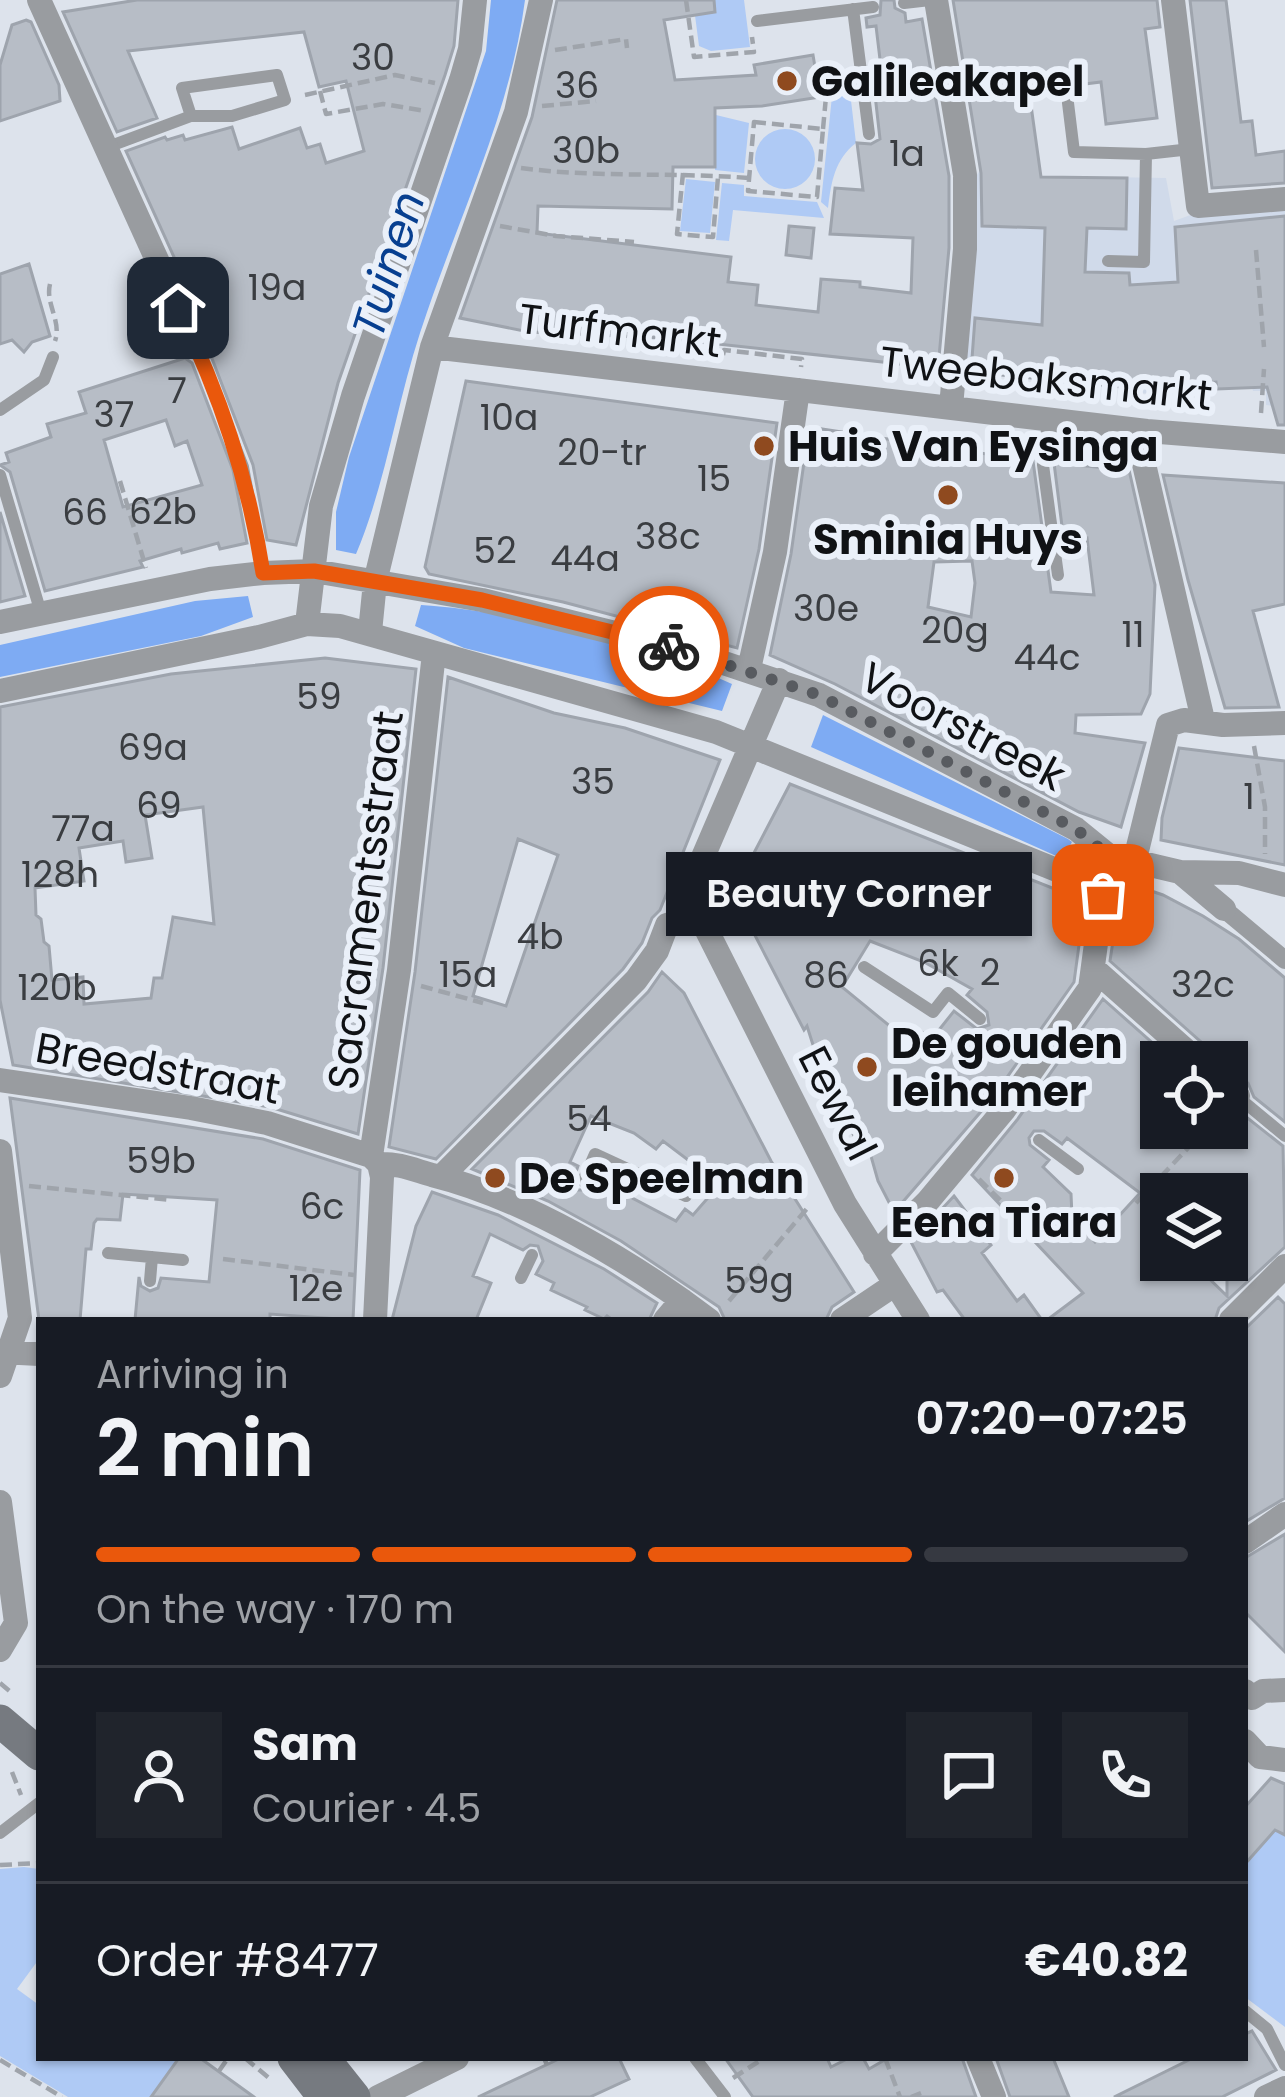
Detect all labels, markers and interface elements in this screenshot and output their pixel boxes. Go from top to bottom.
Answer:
house number: 30 [351,32,395,83]
place label: Galileakapel [811,52,1084,111]
house number: 36 [555,60,599,111]
marker: Galileakapel [774,68,800,94]
house number: 30b [552,125,620,176]
house number: 1a [889,128,925,179]
water label: Tuinen [336,183,440,345]
pin [127,257,229,359]
house number: 19a [248,262,306,313]
icon: home [145,275,211,341]
street label: Turfmarkt [515,289,724,372]
street label: Tweebaksmarkt [877,332,1215,425]
house number: 7 [167,365,187,416]
house number: 37 [94,389,134,440]
house number: 10a [480,392,538,443]
place label: Huis Van Eysinga [788,417,1159,476]
house number: 20-tr [557,427,647,478]
marker: Huis Van Eysinga [751,433,777,459]
house number: 15 [697,453,731,504]
marker: Sminia Huys [935,482,961,508]
house number: 62b [129,486,197,537]
house number: 66 [62,487,108,538]
place label: Sminia Huys [813,510,1083,569]
house number: 38c [635,511,701,562]
house number: 52 [473,525,517,576]
house number: 44a [550,533,620,584]
house number: 30e [793,583,859,634]
courier [609,586,729,706]
house number: 20g [921,605,989,656]
house number: 11 [1121,609,1145,660]
icon: bike [636,613,702,679]
house number: 44c [1013,632,1081,683]
street label: Voorstreek [850,648,1076,805]
house number: 59 [296,671,342,722]
street label: Sacramentsstraat [313,707,418,1093]
house number: 69a [118,722,188,773]
house number: 35 [571,756,615,807]
house number: 1 [1243,771,1255,822]
house number: 69 [136,780,182,831]
house number: 77a [51,803,115,854]
pin [1052,844,1154,946]
house number: 128h [21,849,99,900]
callout: Beauty Corner [665,853,1031,937]
icon: bag [1070,862,1136,928]
text: Beauty Corner [706,866,992,921]
house number: 4b [517,911,563,962]
house number: 6k [917,938,959,989]
house number: 2 [980,947,1000,998]
house number: 15a [439,949,497,1000]
house number: 86 [803,950,849,1001]
house number: 32c [1171,959,1235,1010]
house number: 120b [17,962,97,1013]
place label: De gouden leihamer [891,1014,1123,1121]
street label: Breedstraat [31,1018,285,1119]
street label: Eewal [784,1036,891,1170]
map controls [1140,1041,1248,1281]
button: locate [1140,1041,1248,1149]
marker: De gouden leihamer [854,1054,880,1080]
house number: 54 [566,1093,612,1144]
house number: 59b [126,1135,196,1186]
place label: De Speelman [519,1149,804,1208]
marker: De Speelman [482,1165,508,1191]
marker: Eena Tiara [991,1165,1017,1191]
button: layers [1140,1173,1248,1281]
house number: 6c [300,1181,344,1232]
place label: Eena Tiara [891,1193,1117,1252]
house number: 59g [724,1255,794,1306]
house number: 12e [289,1263,343,1314]
text: Arriving in [96,1347,289,1402]
text: 07:20–07:25 [916,1387,1188,1450]
text: 2 min [96,1394,314,1503]
text: On the way · 170 m [96,1582,454,1637]
button: person [96,1712,222,1838]
button: chat [906,1712,1032,1838]
button: phone [1062,1712,1188,1838]
text: Sam [252,1713,358,1776]
text: Courier · 4.5 [252,1781,481,1836]
text: Order #8477 [96,1929,379,1992]
text: €40.82 [1025,1929,1188,1992]

